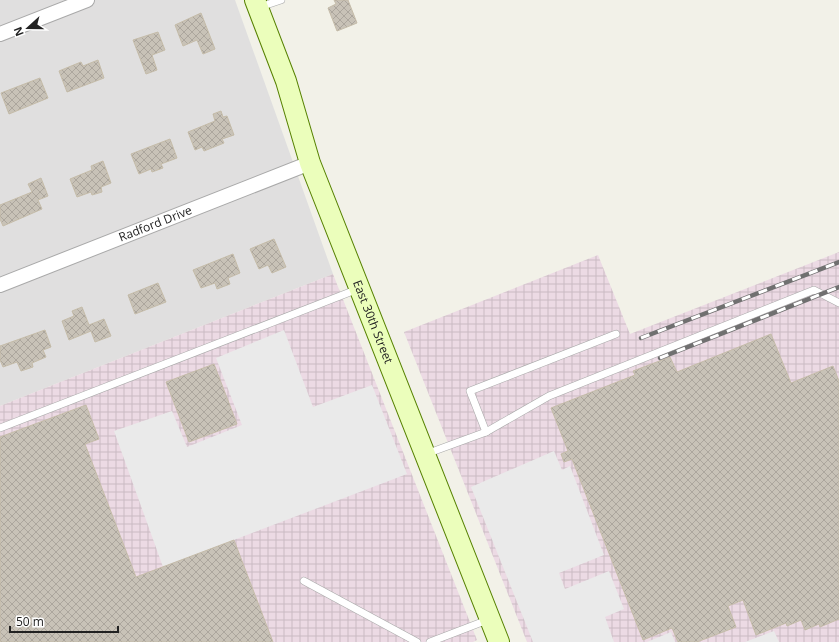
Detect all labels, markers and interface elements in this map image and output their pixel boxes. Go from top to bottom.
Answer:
north arrow [8,8,48,48]
text: N [10,25,27,39]
street label: Radford Drive [116,201,195,245]
street label: East 30th Street [349,277,397,366]
scale bar [10,608,118,634]
text: 50 m [16,613,44,630]

